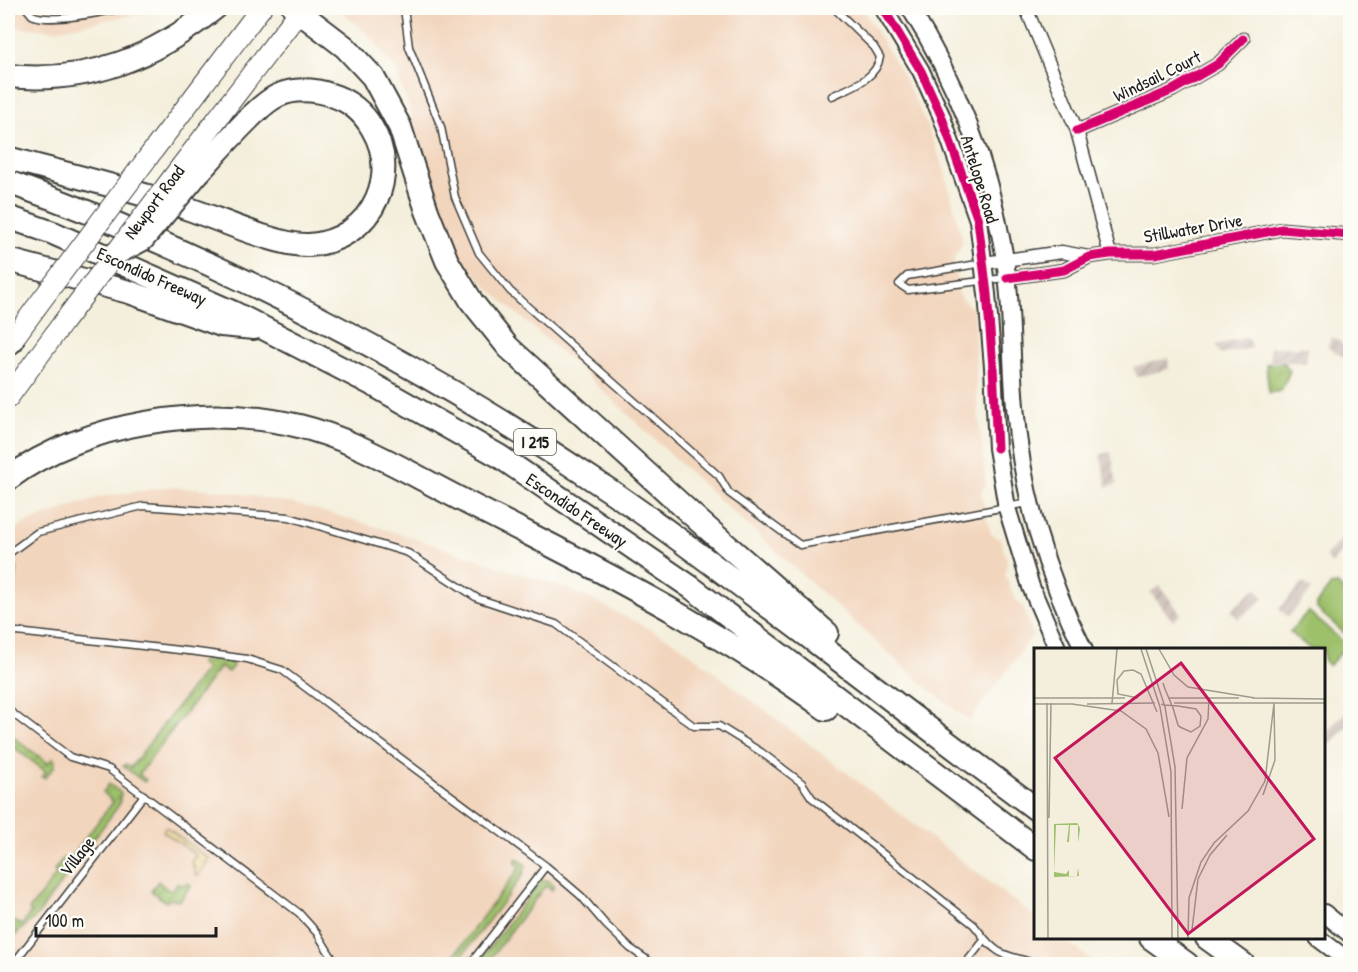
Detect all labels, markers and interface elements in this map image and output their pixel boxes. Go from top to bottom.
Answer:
street label: Windsail Court [1109,44,1206,108]
street label: Antelope Road [955,132,1005,226]
street label: Newport Road [118,160,190,244]
street label: Stillwater Drive [1142,207,1244,249]
street label: Escondido Freeway [93,241,211,312]
road number: I 215 [514,429,556,455]
street label: Escondido Freeway [521,467,633,553]
inset map [1034,648,1325,939]
street label: Village [54,831,100,881]
scale bar [36,900,216,938]
text: 100 m [45,908,84,933]

